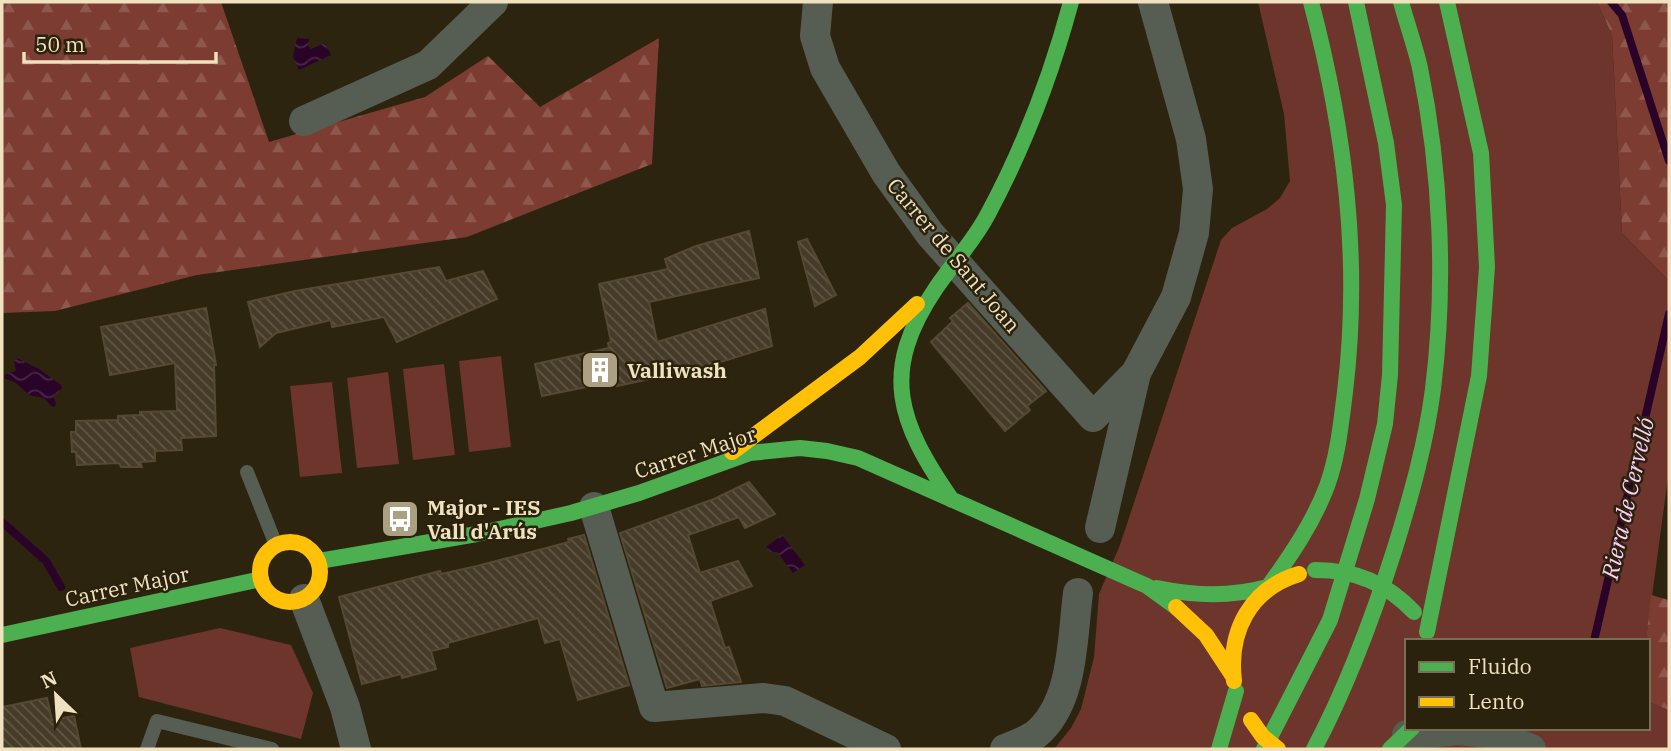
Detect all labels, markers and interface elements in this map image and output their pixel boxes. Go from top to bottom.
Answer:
scale bar [24,21,217,65]
text: 50 m [35,30,85,58]
street label: Carrer de Sant Joan [881,172,1027,338]
building icon: Valliwash [579,349,621,391]
place label: Valliwash [627,356,727,384]
water label: Riera de Cervelló [1594,414,1660,583]
street label: Carrer Major [631,419,760,485]
place label: Major - IES Vall d'Arús [427,493,540,545]
bus stop icon: Major - IES Vall d'Arús [379,498,421,540]
street label: Carrer Major [62,559,192,613]
legend [1405,639,1650,730]
text: Fluido [1468,652,1532,680]
north arrow [21,660,91,730]
text: N [37,666,61,694]
text: Lento [1468,687,1524,715]

